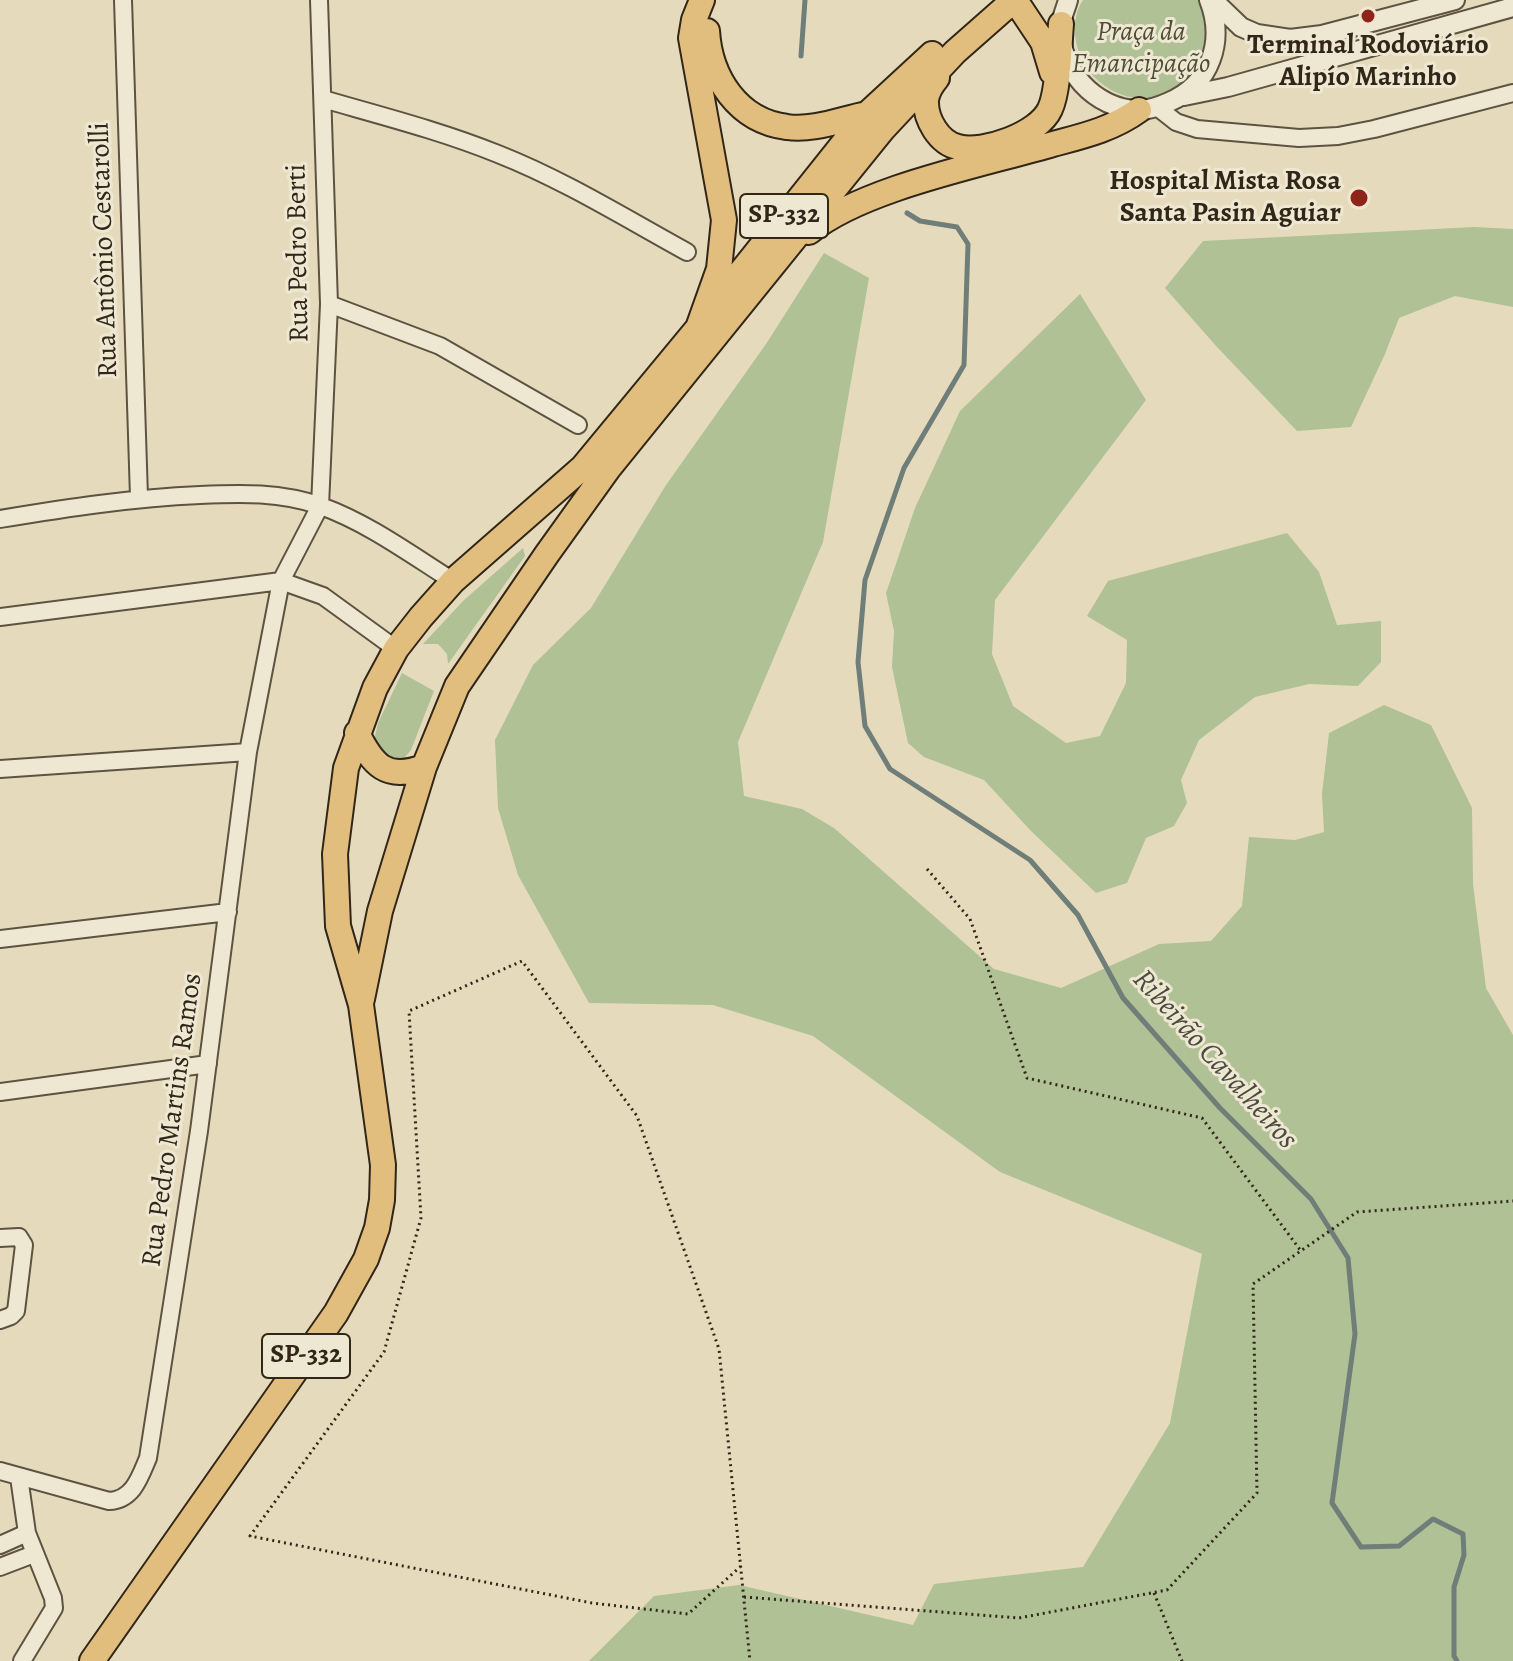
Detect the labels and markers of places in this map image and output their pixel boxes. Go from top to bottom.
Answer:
marker: Terminal Rodoviário Alipío Marinho [1359,7,1377,25]
place label: Terminal Rodoviário Alipío Marinho [1247,29,1489,95]
place label: Hospital Mista Rosa Santa Pasin Aguiar [1109,165,1341,231]
marker: Hospital Mista Rosa Santa Pasin Aguiar [1348,187,1370,209]

